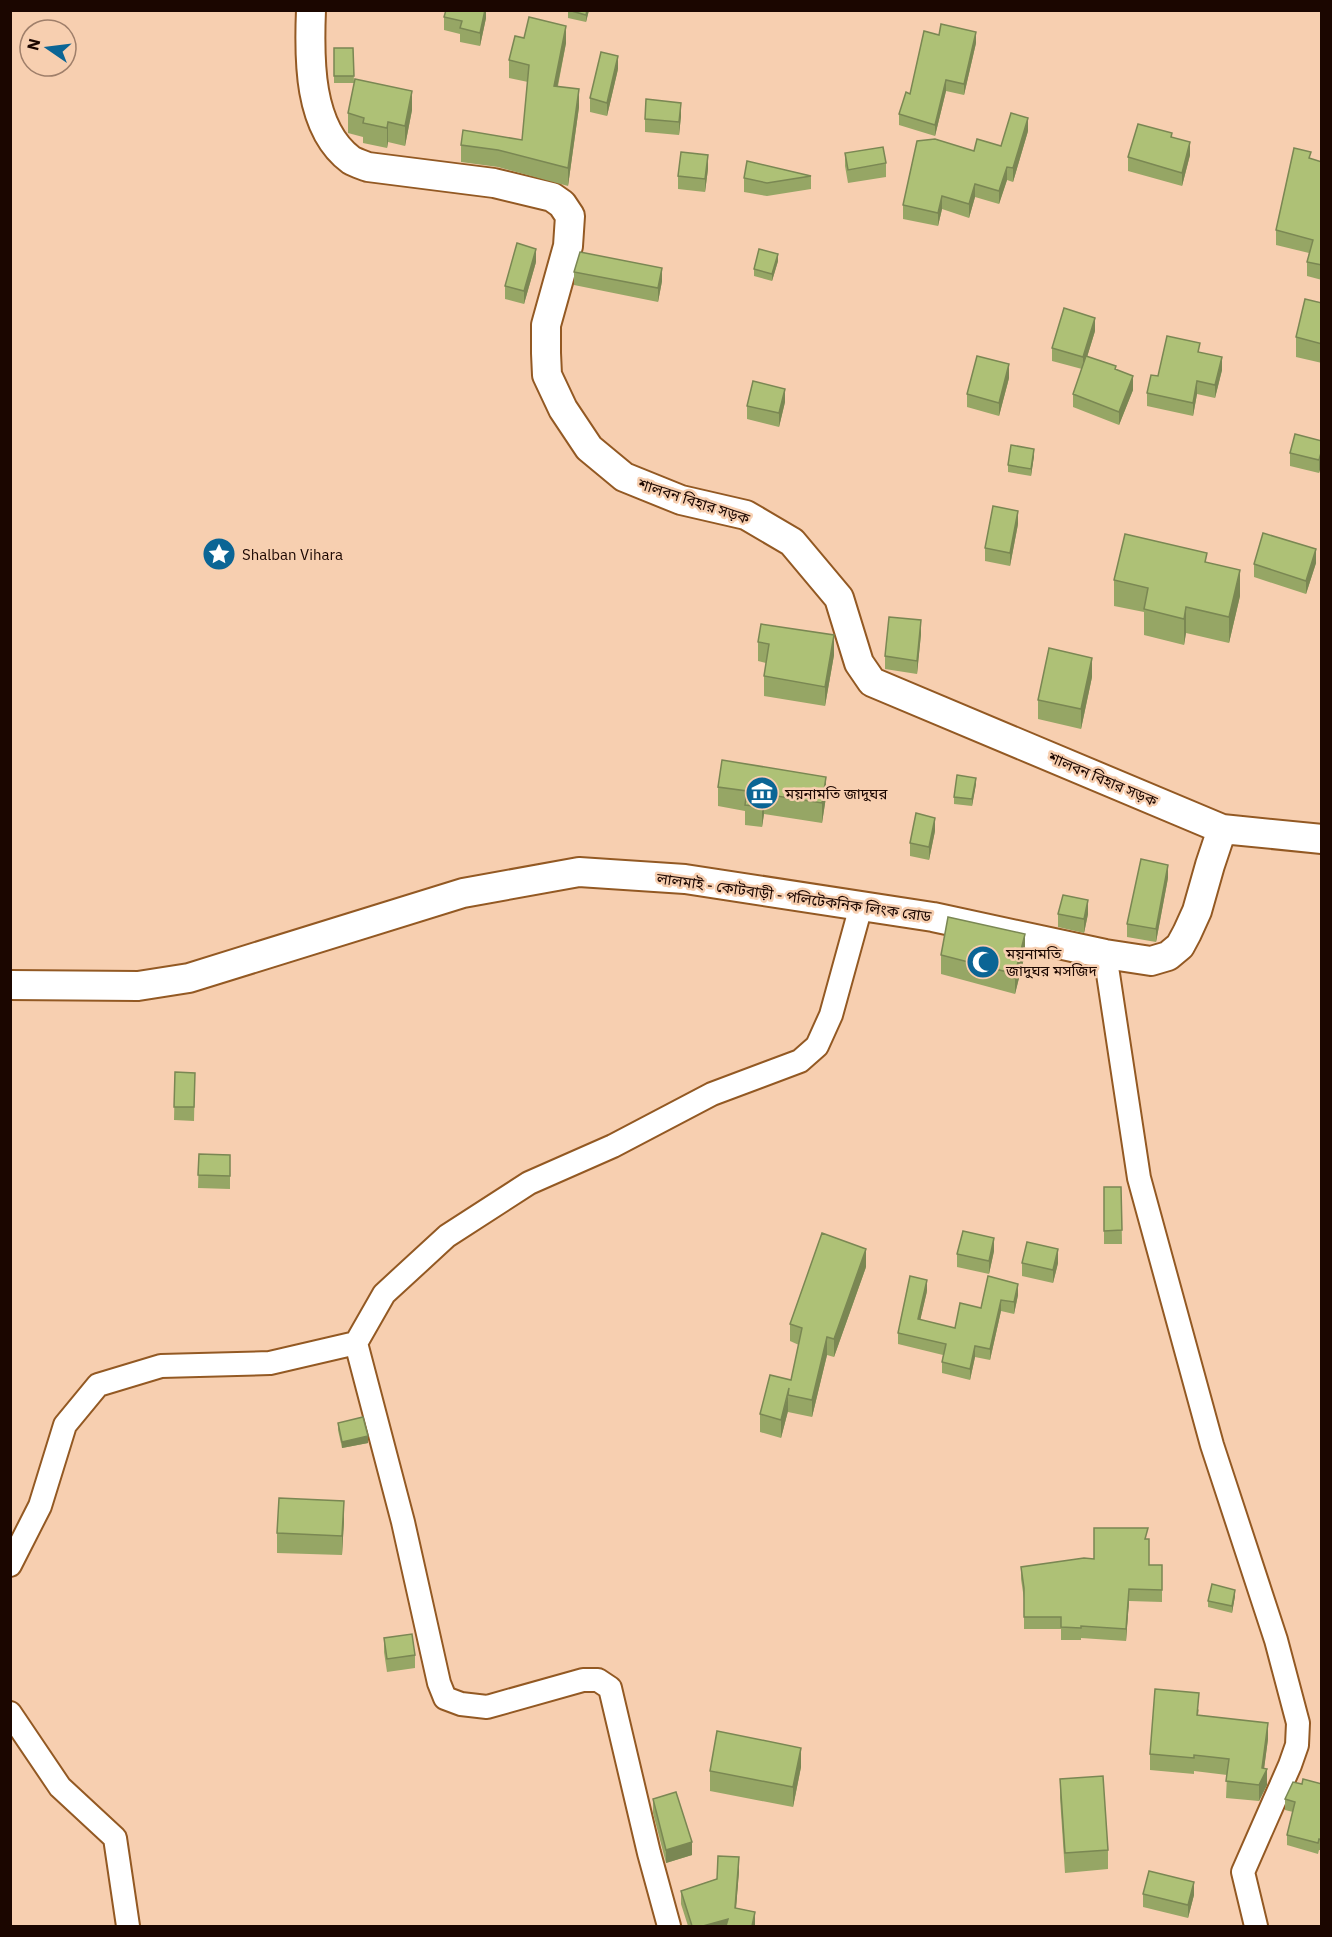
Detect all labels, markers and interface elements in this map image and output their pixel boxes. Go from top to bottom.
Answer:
north arrow [18,18,78,78]
text: N [22,36,45,52]
street label: শালবন বিহার সড়ক [635,474,753,528]
place icon: Shalban Vihara [201,536,237,572]
place label: Shalban Vihara [242,545,343,564]
street label: শালবন বিহার সড়ক [1045,747,1161,811]
museum icon: ময়নামতি জাদুঘর [744,775,780,811]
place label: ময়নামতি জাদুঘর [784,784,888,803]
street label: লালমাই - কোটবাড়ী - পলিটেকনিক লিংক রোড [655,868,933,926]
mosque icon: ময়নামতি জাদুঘর মসজিদ [965,944,1001,980]
place label: ময়নামতি জাদুঘর মসজিদ [1005,944,1097,980]

